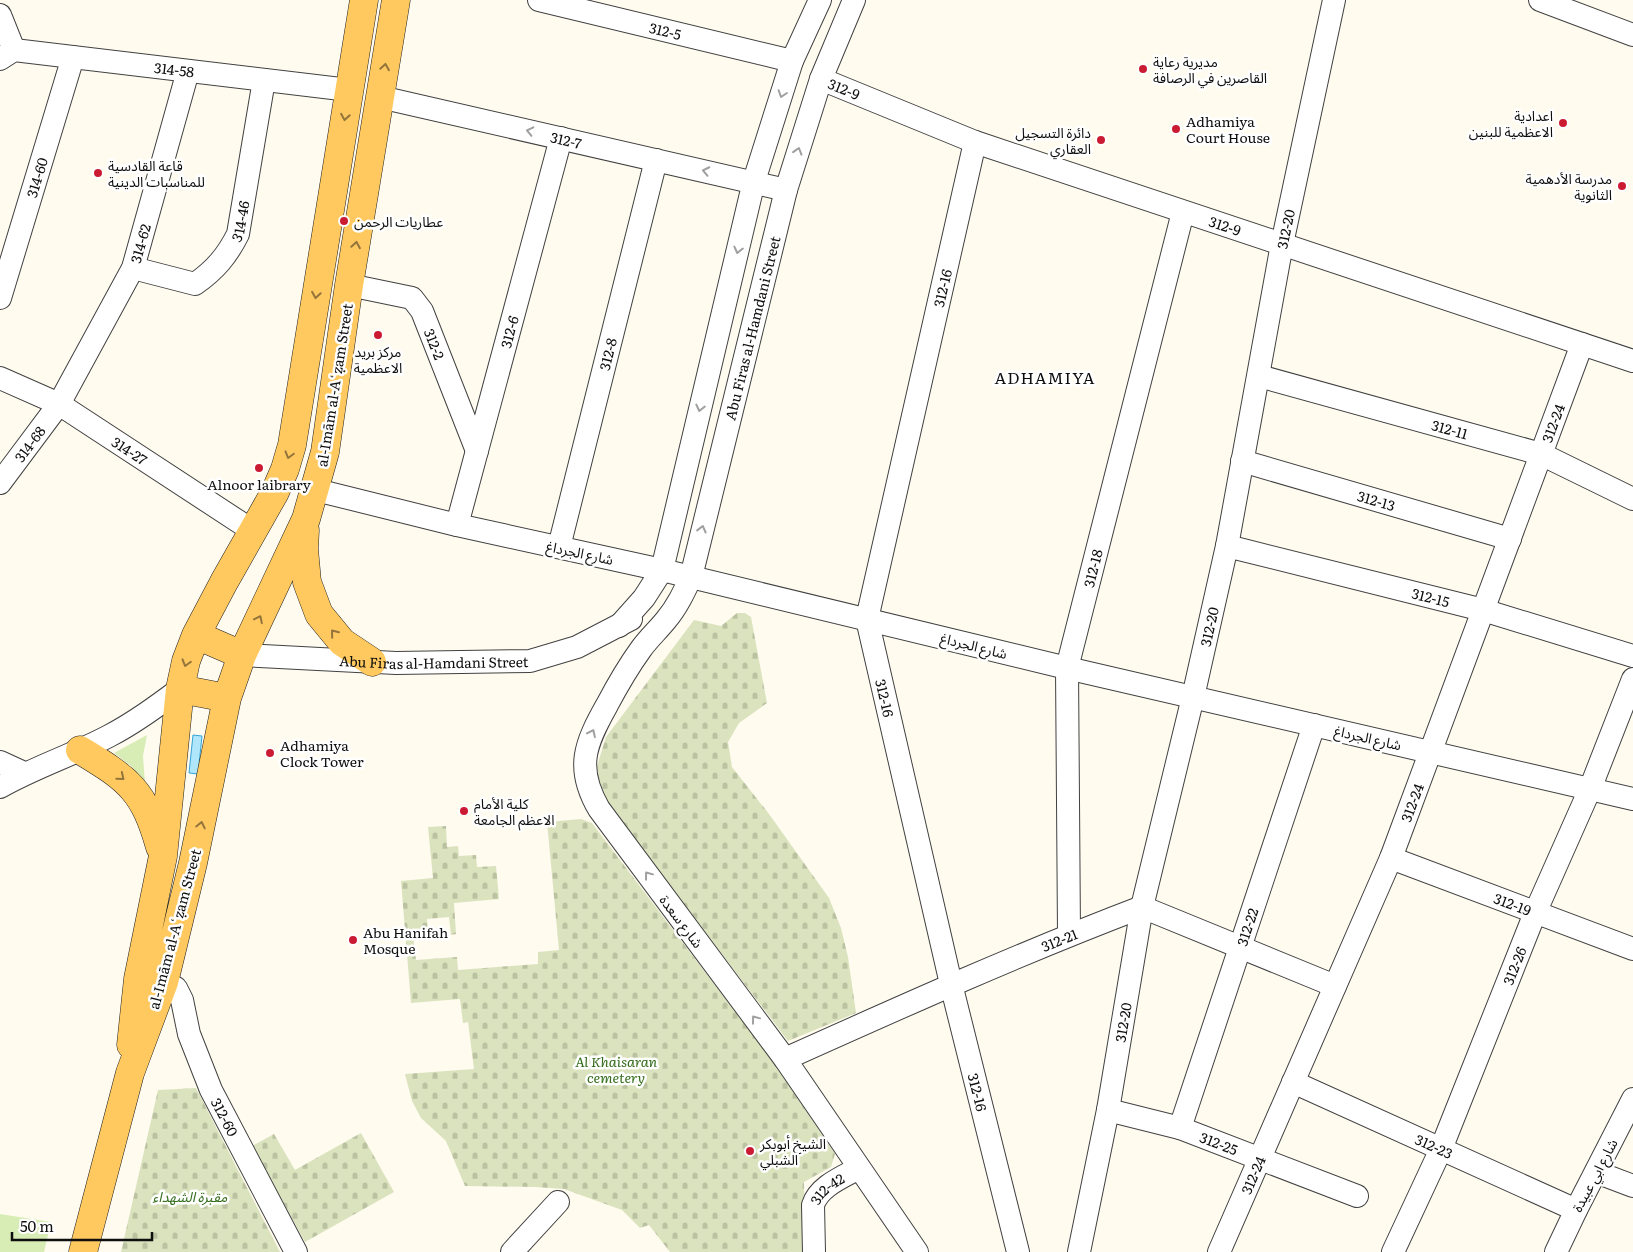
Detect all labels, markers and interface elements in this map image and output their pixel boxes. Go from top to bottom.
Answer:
street label: 312-5 [647,17,684,44]
place label: مديرية رعاية القاصرين في الرصافة [1153,51,1267,89]
street label: 314-58 [153,57,196,81]
one-way arrow [379,63,389,71]
marker: مديرية رعاية القاصرين في الرصافة [1137,63,1149,75]
street label: 312-9 [825,73,863,104]
one-way arrow [778,89,788,97]
place label: اعدادية الاعظمية للبنين [1469,105,1553,141]
place label: Adhamiya Court House [1186,111,1270,147]
one-way arrow [340,113,350,122]
marker: اعدادية الاعظمية للبنين [1557,117,1569,129]
place label: دائرة التسجيل العقاري [1015,122,1091,160]
marker: Adhamiya Court House [1170,123,1182,135]
one-way arrow [526,126,535,137]
street label: 312-7 [549,126,584,153]
marker: دائرة التسجيل العقاري [1095,134,1107,146]
one-way arrow [793,148,803,156]
street label: 314-60 [21,155,52,200]
place label: قاعة القادسية للمناسبات الدينية [108,155,205,191]
one-way arrow [702,166,710,177]
marker: قاعة القادسية للمناسبات الدينية [92,167,104,179]
place label: مدرسة الأدهمية الثانوية [1526,168,1612,204]
marker: مدرسة الأدهمية الثانوية [1616,180,1628,192]
street label: 314-46 [226,199,254,245]
street label: 312-20 [1271,207,1299,250]
place label: عطاريات الرحمن [354,211,443,231]
street label: 312-9 [1206,211,1244,240]
marker: عطاريات الرحمن [338,215,350,227]
street label: 314-62 [125,221,155,265]
street label: Abu Firas al-Hamdani Street [719,234,785,422]
one-way arrow [350,240,360,249]
one-way arrow [733,245,744,254]
street label: 312-16 [928,267,956,309]
one-way arrow [311,291,322,299]
street label: al-Imām al-Aʿẓam Street [311,302,357,468]
street label: 312-6 [495,313,523,350]
street label: 312-2 [420,325,450,362]
marker: مركز بريد الاعظمية [372,329,384,341]
street label: 312-8 [594,335,621,372]
place label: مركز بريد الاعظمية [354,341,402,377]
district label: ADHAMIYA [994,365,1096,389]
street label: 312-24 [1536,401,1569,445]
one-way arrow [695,403,706,412]
street label: 312-11 [1429,414,1471,443]
street label: 314-68 [9,421,50,466]
street label: 314-27 [108,431,151,469]
one-way arrow [284,451,295,460]
marker: Alnoor laibrary [253,462,265,474]
place label: Alnoor laibrary [207,474,312,494]
street label: 312-13 [1355,485,1398,515]
one-way arrow [697,526,707,534]
street label: شارع الجرداغ [544,535,615,571]
street label: 312-18 [1078,547,1107,589]
street label: 312-15 [1410,583,1452,611]
street label: 312-20 [1195,605,1223,648]
one-way arrow [253,616,263,625]
street label: شارع الجرداغ [938,627,1010,665]
one-way arrow [331,629,340,638]
street label: Abu Firas al-Hamdani Street [339,650,529,673]
one-way arrow [182,658,192,667]
street label: 312-16 [871,677,899,719]
street label: شارع الجرداغ [1332,720,1403,756]
one-way arrow [586,729,596,738]
place label: Adhamiya Clock Tower [280,735,364,771]
marker: Adhamiya Clock Tower [264,747,276,759]
one-way arrow [115,771,124,780]
street label: 312-24 [1395,780,1428,825]
place label: كلية الأمام الاعظم الجامعة [474,793,555,831]
marker: كلية الأمام الاعظم الجامعة [458,805,470,817]
one-way arrow [195,821,205,830]
street label: al-Imām al-Aʿẓam Street [143,846,205,1011]
one-way arrow [645,871,654,881]
street label: 312-19 [1491,888,1534,920]
street label: شارع سعدة [654,890,708,953]
street label: 312-22 [1231,905,1263,949]
place label: Abu Hanifah Mosque [363,922,448,958]
street label: 312-21 [1038,923,1081,956]
marker: Abu Hanifah Mosque [347,934,359,946]
street label: 312-26 [1497,943,1531,988]
street label: 312-20 [1110,1001,1136,1044]
one-way arrow [753,1016,761,1025]
park label: Al Khaisaran cemetery [575,1051,658,1087]
street label: 312-16 [964,1071,993,1114]
street label: 312-60 [207,1094,243,1140]
street label: 312-25 [1197,1127,1241,1159]
street label: 312-23 [1412,1129,1456,1163]
place label: الشيخ أبوبكر الشبلي [759,1133,826,1171]
street label: شارع ابي عبيدة [1566,1135,1624,1216]
marker: الشيخ أبوبكر الشبلي [744,1145,756,1157]
street label: 312-24 [1236,1153,1270,1197]
street label: 312-42 [805,1168,848,1208]
park label: مقبرة الشهداء [153,1186,228,1206]
scale bar [12,1210,152,1242]
text: 50 m [20,1214,54,1237]

